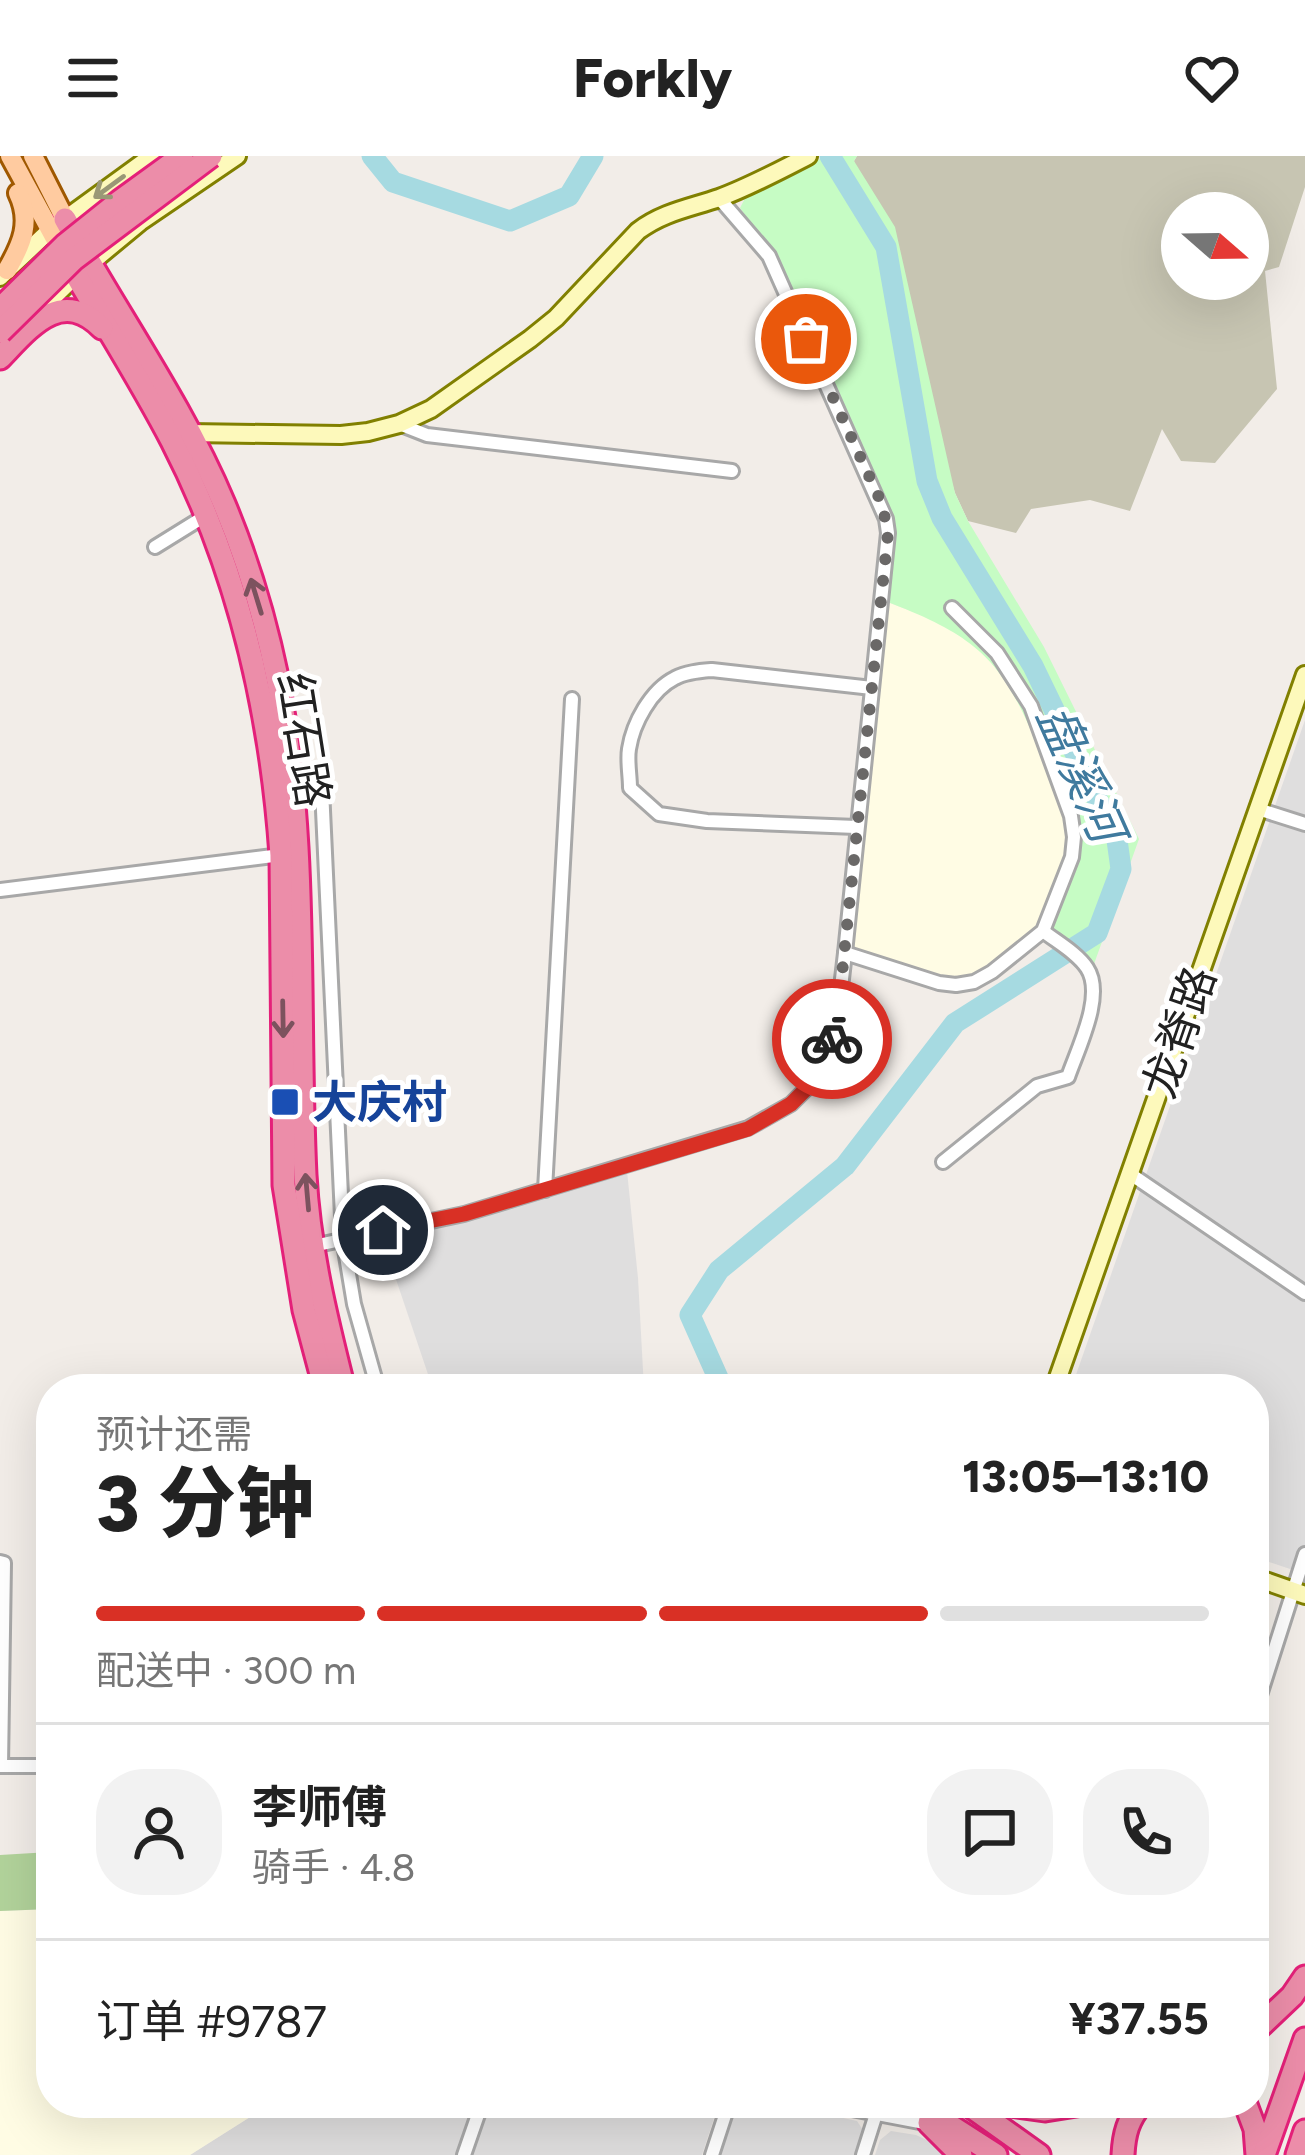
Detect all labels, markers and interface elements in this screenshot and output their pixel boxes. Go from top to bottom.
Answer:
icon: menu [60,45,126,111]
icon: heart [1179,45,1245,111]
text: Forkly [573,46,732,111]
one-way arrow [93,175,126,200]
north arrow [1161,192,1269,300]
map controls [1161,192,1269,300]
pin [755,288,857,390]
icon: bag [773,306,839,372]
one-way arrow [243,578,265,616]
street label: 红石路 [267,669,341,811]
water label: 盘溪河 [1025,695,1140,858]
street label: 龙脊路 [1131,959,1227,1105]
courier [772,979,892,1099]
one-way arrow [271,999,294,1038]
icon: bike [799,1006,865,1072]
place label: 大庆村 [312,1075,447,1129]
marker: 大庆村 [269,1086,301,1118]
one-way arrow [295,1173,318,1212]
pin [332,1179,434,1281]
icon: home [350,1197,416,1263]
text: 预计还需 [96,1411,252,1458]
text: 13:05–13:10 [962,1449,1209,1503]
text: 3 分钟 [96,1457,314,1551]
text: 配送中 · 300 m [96,1647,356,1694]
button: person [96,1769,222,1895]
button: chat [927,1769,1053,1895]
button: phone [1083,1769,1209,1895]
text: 李师傅 [252,1780,387,1834]
text: 骑手 · 4.8 [252,1844,415,1891]
text: ¥37.55 [1069,1991,1209,2045]
text: 订单 #9787 [96,1994,327,2048]

